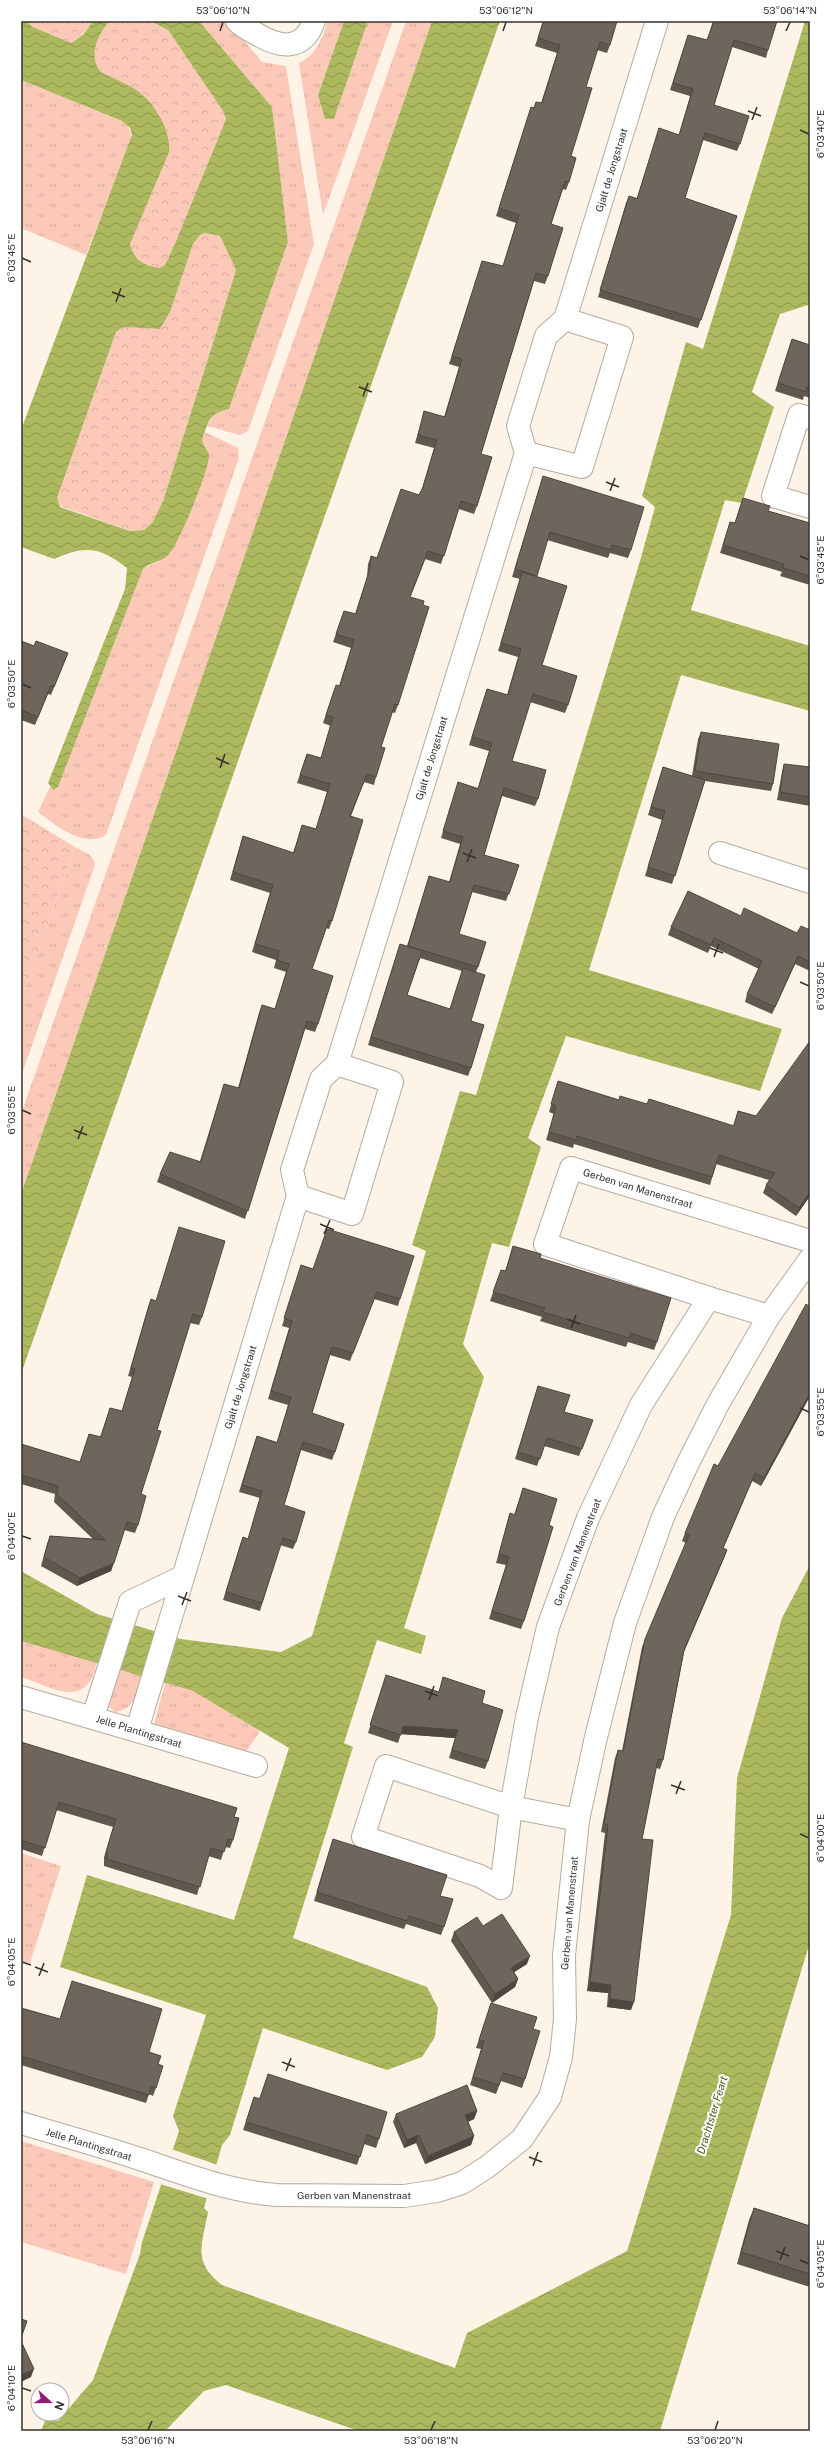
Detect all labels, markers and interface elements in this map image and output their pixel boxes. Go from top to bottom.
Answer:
text: 53°06'10"N [196,4,250,16]
text: 53°06'12"N [479,4,533,16]
text: 53°06'14"N [763,4,817,16]
text: 6°03'40"E [814,110,826,158]
street label: Gjalt de Jongstraat [593,127,629,213]
text: 6°03'45"E [5,234,17,282]
text: 6°03'45"E [814,536,826,584]
text: 6°03'50"E [5,660,17,708]
street label: Gjalt de Jongstraat [413,715,449,801]
text: 6°03'50"E [814,962,826,1010]
text: 6°03'55"E [5,1086,17,1134]
street label: Gerben van Manenstraat [582,1166,694,1210]
street label: Gjalt de Jongstraat [222,1344,258,1430]
text: 6°03'55"E [814,1388,826,1436]
street label: Gerben van Manenstraat [551,1496,603,1607]
text: 6°04'00"E [5,1512,17,1560]
street label: Jelle Plantingstraat [95,1712,184,1750]
text: 6°04'00"E [814,1814,826,1862]
street label: Gerben van Manenstraat [558,1856,580,1970]
text: 6°04'05"E [5,1938,17,1986]
water label: Drachtster Feart [694,2074,730,2156]
street label: Jelle Plantingstraat [45,2125,134,2163]
street label: Gerben van Manenstraat [297,2189,411,2201]
text: 6°04'05"E [814,2240,826,2288]
text: 6°04'10"E [5,2365,17,2411]
north arrow [30,2382,70,2422]
text: N [52,2399,66,2412]
text: 53°06'16"N [121,2434,175,2446]
text: 53°06'18"N [404,2434,458,2446]
text: 53°06'20"N [687,2434,743,2446]

